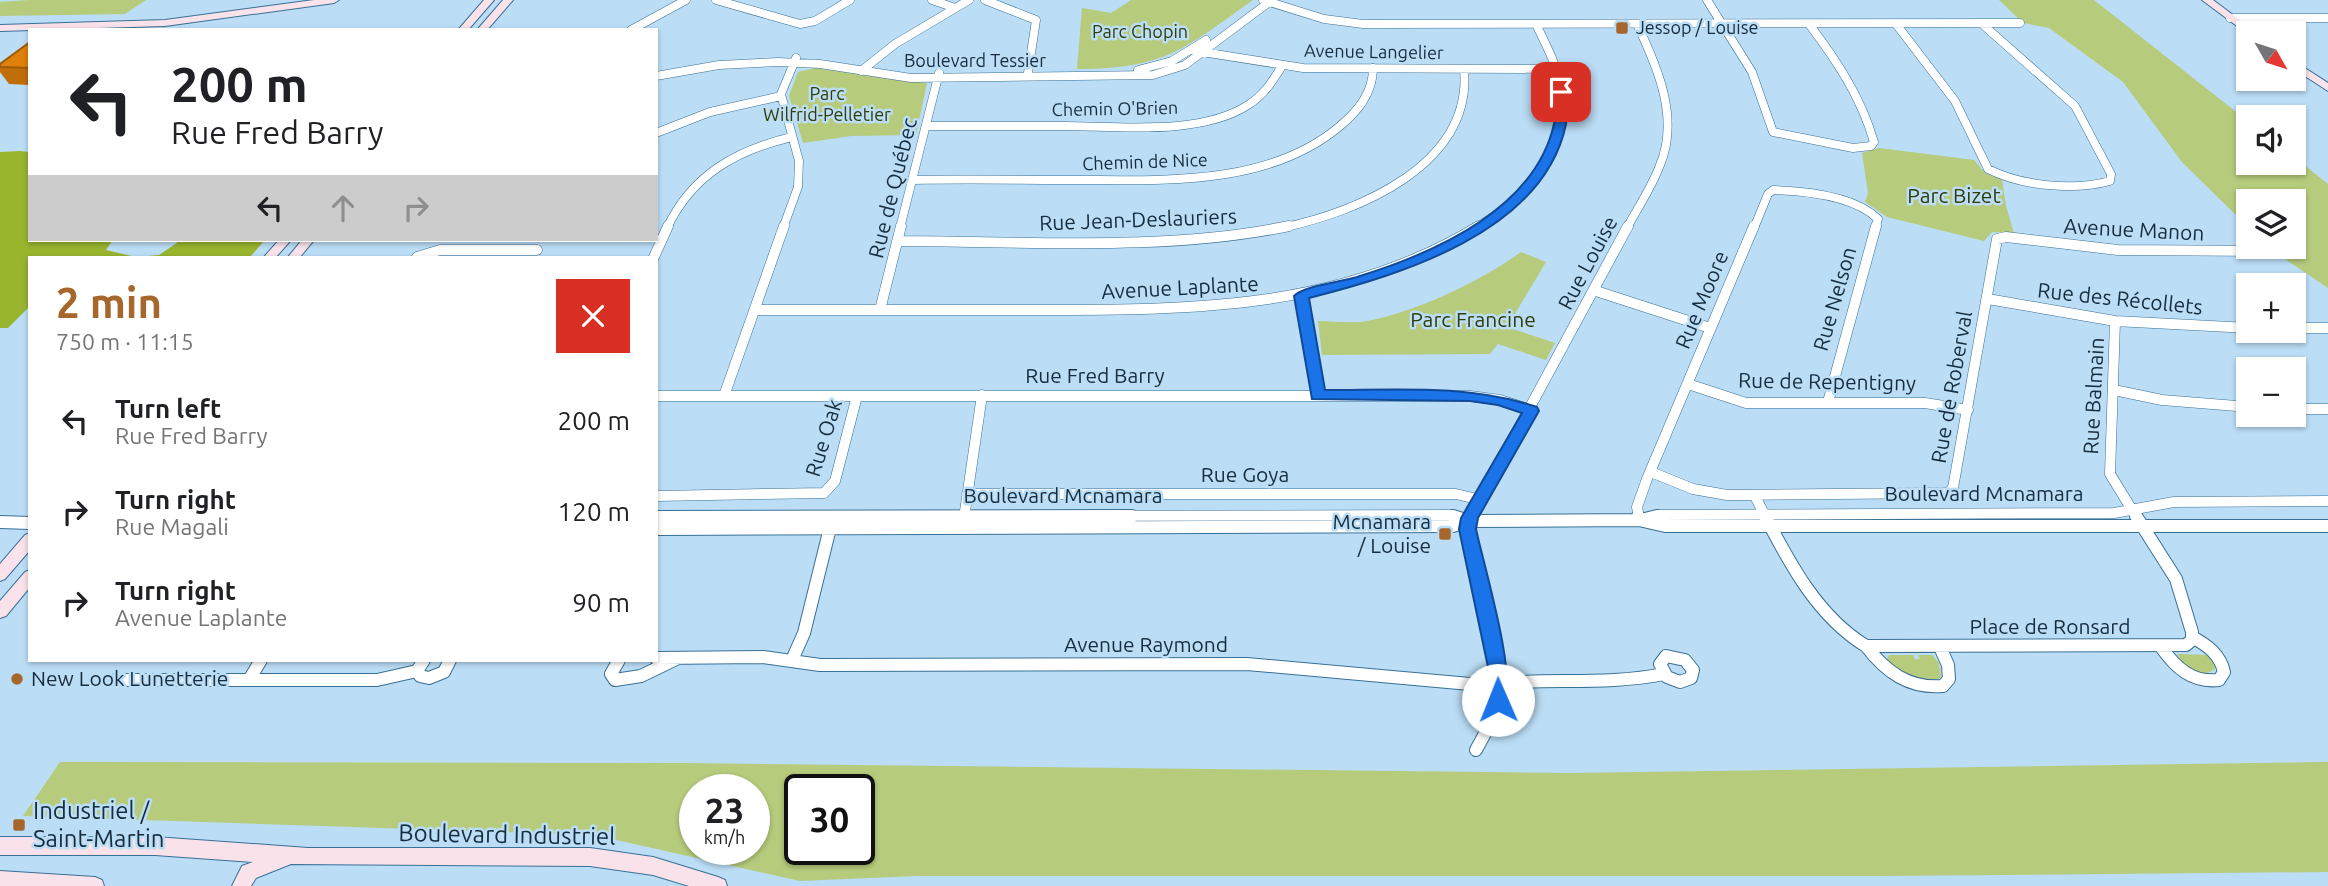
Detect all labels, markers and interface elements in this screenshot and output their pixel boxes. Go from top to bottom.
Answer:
place label: Jessop / Louise [1636,17,1758,37]
marker: Jessop / Louise [1614,20,1630,36]
park label: Parc Chopin [1092,21,1188,41]
north arrow [2236,21,2306,91]
map controls [2236,21,2306,427]
street label: Avenue Langelier [1304,40,1444,62]
street label: Boulevard Tessier [904,50,1046,70]
icon: left [56,56,147,147]
text: 200 m [171,56,308,111]
pin [1531,62,1591,122]
icon: arrive [1542,73,1580,111]
park label: Parc Wilfrid-Pelletier [763,83,891,124]
street label: Chemin O'Brien [1052,97,1178,119]
button: sound [2236,105,2306,175]
text: Rue Fred Barry [171,114,383,150]
street label: Rue de Québec [863,115,921,260]
street label: Chemin de Nice [1082,149,1208,173]
park label: Parc Bizet [1907,183,2001,207]
icon: left [251,189,289,227]
icon: ahead [324,189,362,227]
icon: right [397,189,435,227]
button: layers [2236,189,2306,259]
street label: Rue Jean-Deslauriers [1039,204,1237,234]
street label: Rue Louise [1553,212,1622,313]
street label: Avenue Manon [2063,213,2205,245]
street label: Rue Nelson [1808,244,1860,353]
street label: Rue Moore [1670,247,1732,352]
street label: Avenue Laplante [1101,271,1259,303]
button: + [2236,273,2306,343]
street label: Rue des Récollets [2036,277,2204,319]
text: 2 min [56,279,162,326]
button: close [556,279,630,353]
park label: Parc Francine [1410,307,1536,331]
street label: Rue de Roberval [1926,309,1976,465]
text: 750 m · 11:15 [56,329,194,354]
street label: Rue Balmain [2078,337,2108,455]
button: − [2236,357,2306,427]
street label: Rue Fred Barry [1025,363,1165,387]
street label: Rue de Repentigny [1738,367,1916,395]
text: Turn left [115,394,221,423]
street label: Rue Oak [800,396,846,479]
icon: left [56,402,94,440]
text: 200 m [558,406,630,435]
text: Rue Fred Barry [115,423,268,448]
street label: Rue Goya [1201,462,1289,486]
street label: Boulevard Mcnamara [1884,481,2084,505]
street label: Boulevard Mcnamara [963,483,1163,507]
text: Turn right [115,485,236,514]
icon: right [56,493,94,531]
text: 120 m [558,497,630,526]
place label: Mcnamara / Louise [1333,509,1431,557]
text: Rue Magali [115,514,229,539]
marker: Mcnamara / Louise [1437,526,1453,542]
text: Turn right [115,576,236,605]
icon: right [56,584,94,622]
text: 90 m [572,588,630,617]
text: Avenue Laplante [115,605,287,630]
street label: Place de Ronsard [1969,614,2131,638]
street label: Avenue Raymond [1064,632,1228,656]
position arrow [1461,663,1535,737]
place label: New Look Lunetterie [31,666,228,690]
marker: New Look Lunetterie [9,671,25,687]
speed limit sign: 30 [784,774,875,865]
text: 23 [705,790,744,830]
place label: Industriel / Saint-Martin [33,797,164,852]
marker: Industriel / Saint-Martin [11,817,27,833]
street label: Boulevard Industriel [398,819,616,850]
text: km/h [704,827,745,847]

